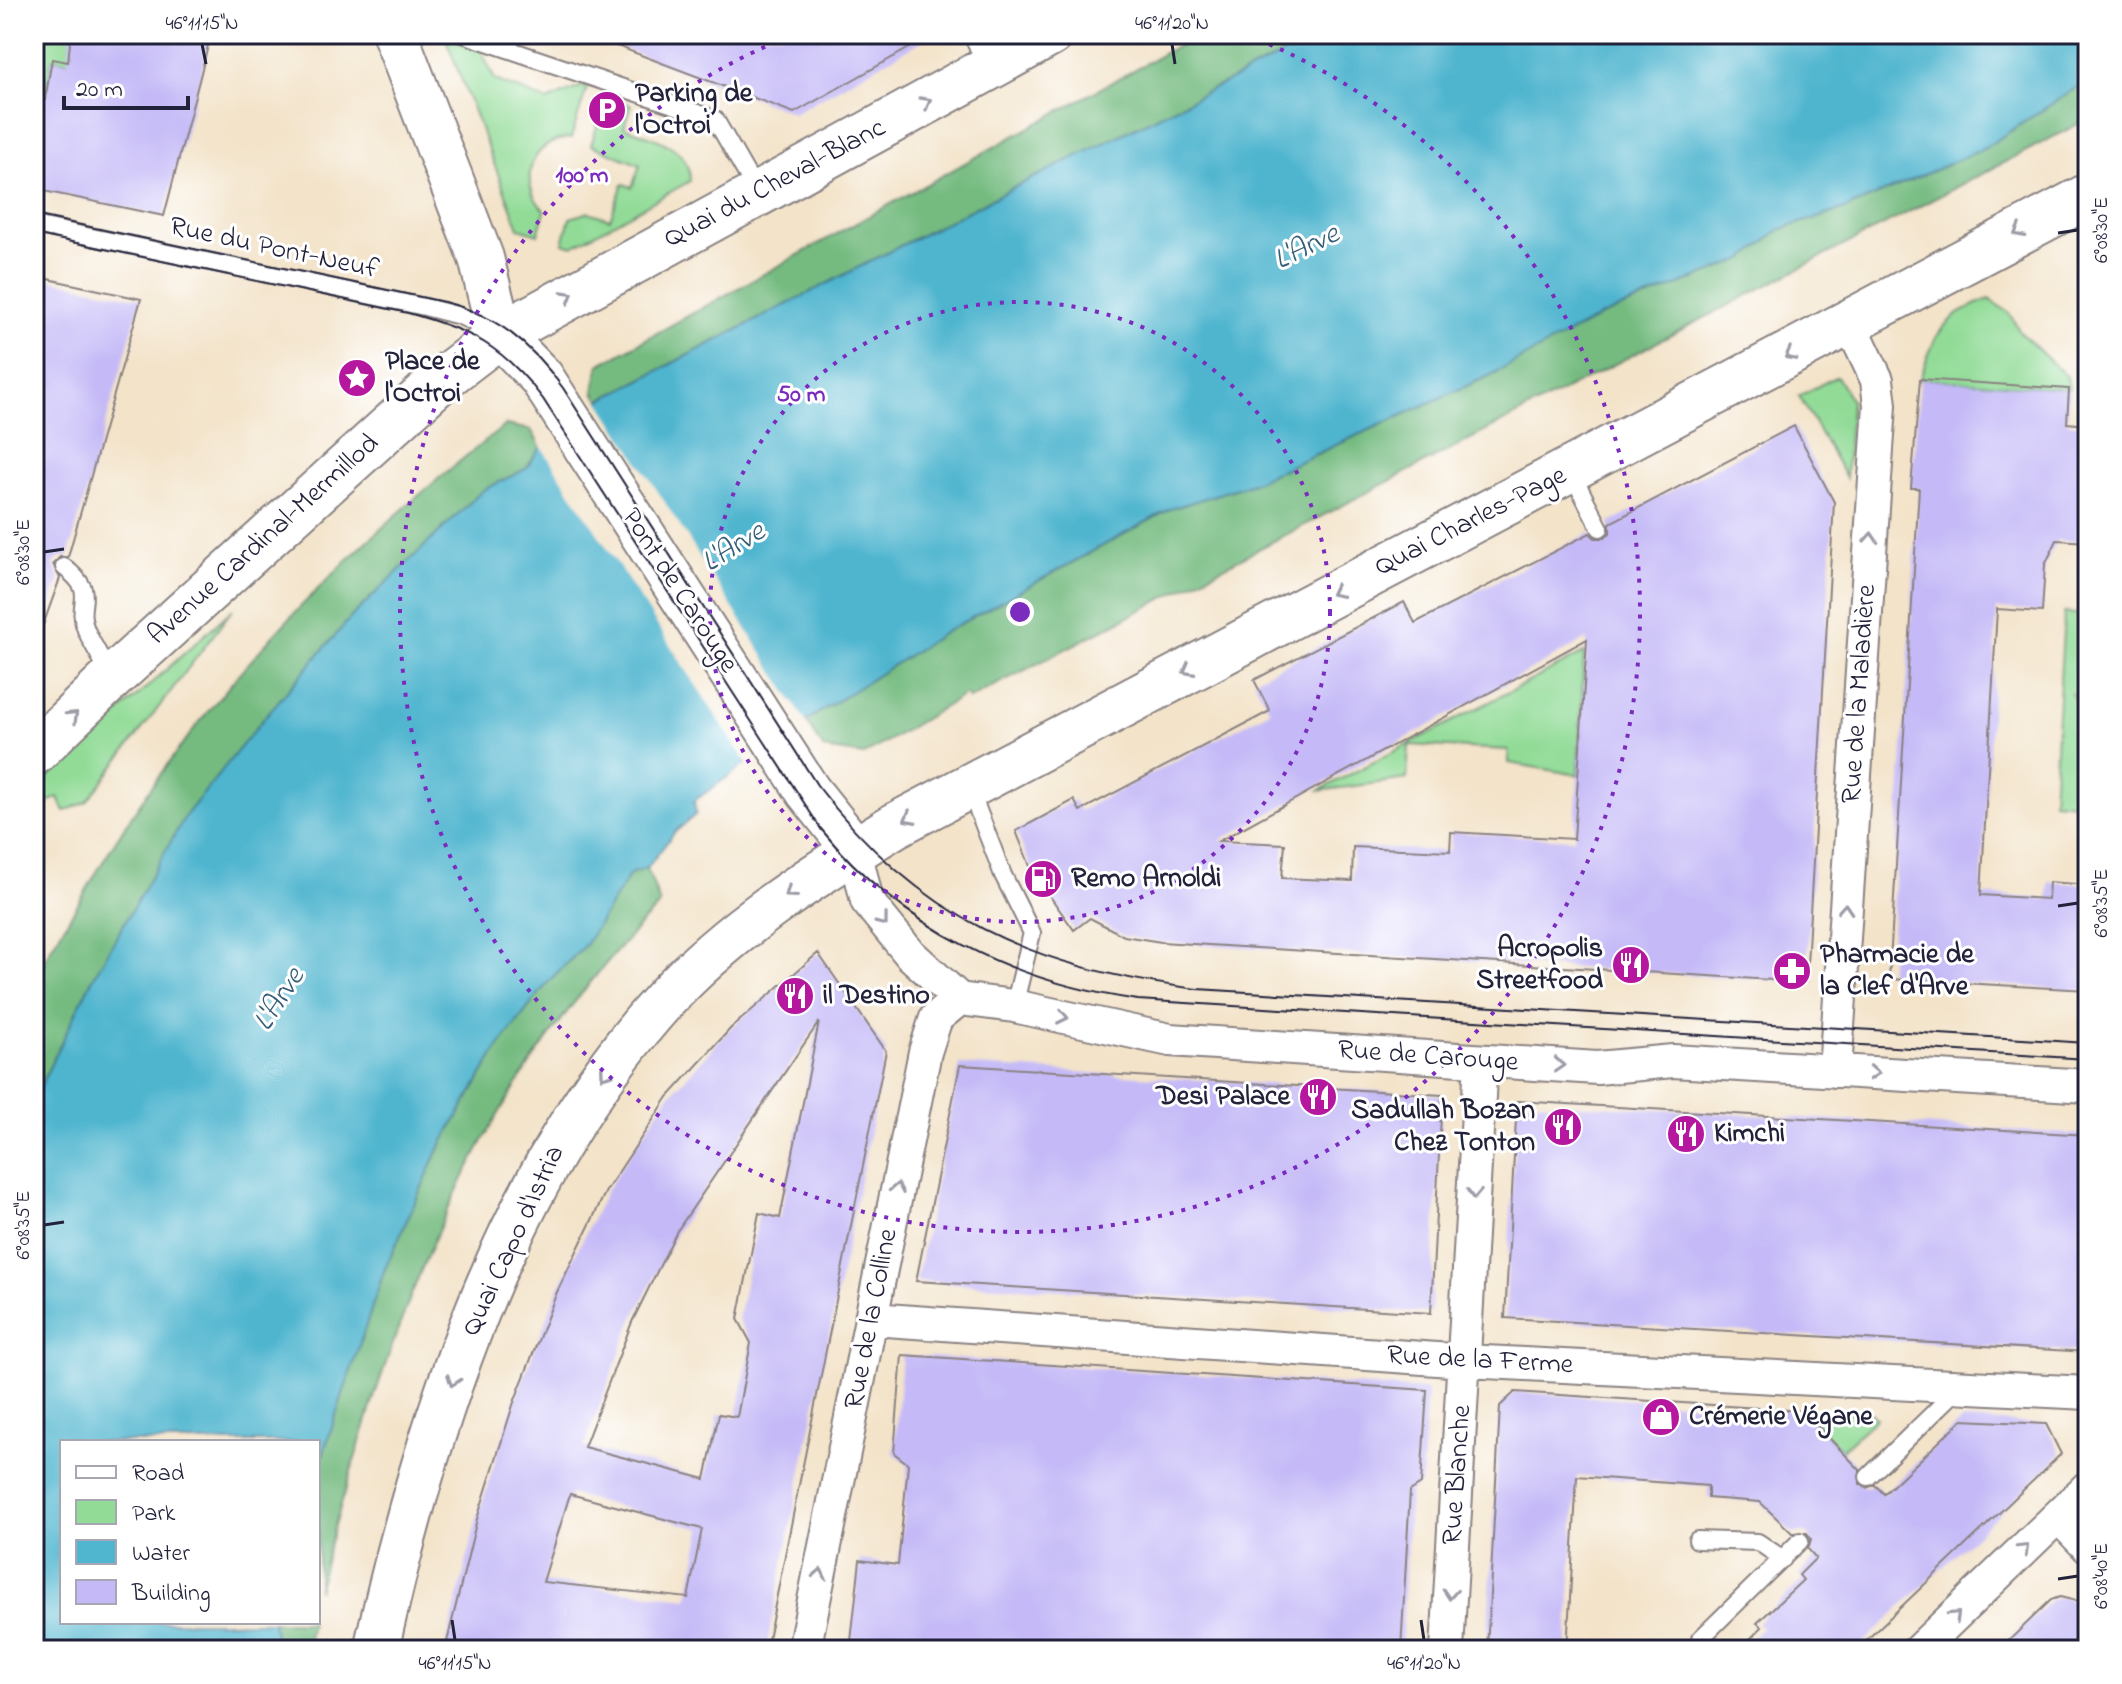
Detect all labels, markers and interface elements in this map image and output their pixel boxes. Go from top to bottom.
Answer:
text: 46°11'15"N [165,10,239,39]
text: 46°11'20"N [1135,10,1209,39]
scale bar [64,60,188,110]
text: 20 m [76,73,123,108]
place label: Parking de l'Octroi [635,74,754,147]
parking icon: Parking de l'Octroi [586,89,628,131]
one-way arrow [917,96,932,112]
street label: Quai du Cheval-Blanc [657,108,893,260]
text: 100 m [556,159,609,194]
text: 6°08'30"E [2088,197,2117,263]
street label: Rue du Pont-Neuf [166,207,382,291]
water label: L'Arve [1267,213,1349,283]
one-way arrow [2012,223,2027,238]
one-way arrow [559,290,574,306]
place label: Place de l'Octroi [385,342,481,415]
one-way arrow [1783,346,1798,361]
place icon: Place de l'Octroi [336,357,378,399]
text: 50 m [777,378,826,413]
street label: Avenue Cardinal-Mermillod [139,424,389,655]
street label: Quai Charles-Page [1368,456,1574,588]
street label: Pont de Carouge [610,500,748,682]
water label: L'Arve [694,511,776,585]
text: 6°08'30"E [10,519,39,585]
one-way arrow [1862,531,1879,544]
one-way arrow [1330,583,1344,598]
street label: Rue de la Maladière [1832,583,1888,805]
centre of rings [1006,598,1034,626]
one-way arrow [1182,660,1197,675]
one-way arrow [64,710,78,725]
one-way arrow [903,808,917,823]
fuel station icon: Remo Arnoldi [1022,858,1064,900]
place label: Remo Arnoldi [1071,859,1221,900]
text: 6°08'35"E [2088,869,2117,937]
one-way arrow [785,884,799,898]
one-way arrow [1836,902,1853,915]
one-way arrow [873,912,888,926]
place label: Acropolis Streetfood [1476,929,1603,1002]
place label: Pharmacie de la Clef d'Arve [1820,935,1975,1008]
restaurant icon: Acropolis Streetfood [1610,944,1652,986]
pharmacy icon: Pharmacie de la Clef d'Arve [1771,950,1813,992]
water label: L'Arve [243,958,318,1040]
restaurant icon: il Destino [774,975,816,1017]
place label: il Destino [823,976,930,1017]
one-way arrow [1056,1007,1069,1024]
street label: Rue de Carouge [1336,1030,1520,1084]
one-way arrow [1553,1057,1566,1074]
one-way arrow [1868,1065,1881,1082]
one-way arrow [601,1066,615,1080]
restaurant icon: Desi Palace [1297,1076,1339,1118]
place label: Desi Palace [1154,1077,1291,1118]
place label: Sadullah Bozan Chez Tonton [1351,1091,1535,1164]
restaurant icon: Sadullah Bozan Chez Tonton [1542,1106,1584,1148]
restaurant icon: Kimchi [1665,1113,1707,1155]
place label: Kimchi [1714,1114,1785,1155]
street label: Quai Capo d'Istria [452,1139,576,1343]
one-way arrow [888,1181,905,1195]
one-way arrow [1466,1188,1483,1201]
text: 6°08'35"E [10,1191,39,1259]
street label: Rue de la Colline [834,1225,910,1413]
street label: Rue de la Ferme [1386,1336,1575,1386]
one-way arrow [446,1373,462,1387]
shop icon: Crémerie Végane [1640,1396,1682,1438]
place label: Crémerie Végane [1689,1397,1874,1439]
street label: Rue Blanche [1433,1403,1483,1546]
legend [60,1440,320,1624]
text: Road [132,1457,185,1492]
text: Park [132,1497,176,1532]
text: Water [132,1537,190,1572]
text: 6°08'40"E [2088,1543,2117,1609]
one-way arrow [2015,1544,2029,1558]
one-way arrow [811,1567,828,1580]
text: Building [131,1577,211,1612]
one-way arrow [1442,1588,1459,1601]
one-way arrow [1946,1611,1960,1625]
text: 46°11'15"N [418,1650,492,1679]
text: 46°11'20"N [1387,1650,1461,1679]

